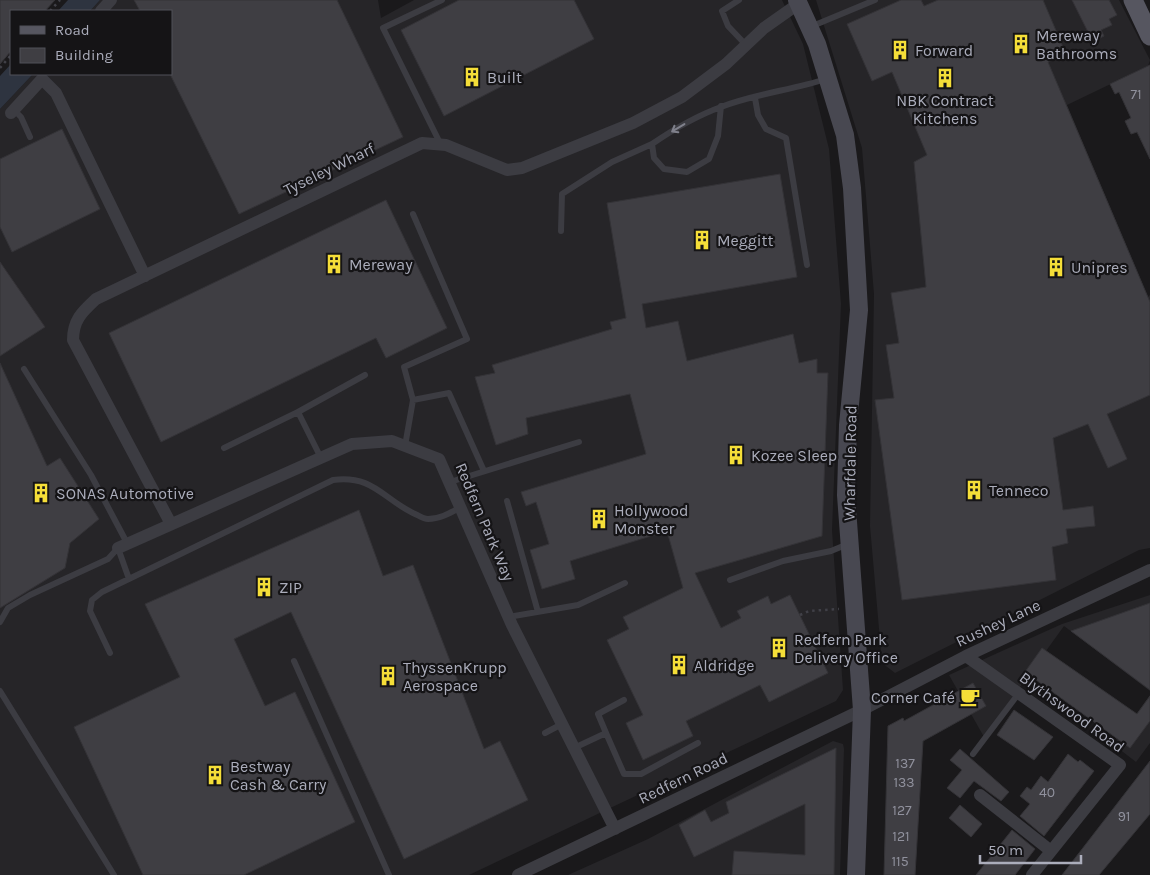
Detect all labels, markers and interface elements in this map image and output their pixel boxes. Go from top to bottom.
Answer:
legend [10,10,172,75]
text: Road [55,21,90,39]
place label: Mereway Bathrooms [1036,26,1117,63]
building icon: Mereway Bathrooms [1010,33,1032,55]
building icon: Forward [889,39,911,61]
place label: Forward [915,41,973,60]
text: Building [55,46,113,64]
building icon: Built [461,66,483,88]
building icon: NBK Contract Kitchens [934,67,956,89]
place label: Built [487,68,522,87]
house number: 71 [1130,86,1142,103]
place label: NBK Contract Kitchens [896,91,994,128]
one-way arrow [671,123,685,133]
street label: Tyseley Wharf [280,139,378,199]
building icon: Meggitt [691,229,713,251]
place label: Meggitt [717,231,774,250]
building icon: Mereway [323,253,345,275]
place label: Mereway [349,255,413,274]
building icon: Unipres [1045,256,1067,278]
place label: Unipres [1071,258,1128,277]
street label: Wharfdale Road [839,405,861,521]
building icon: Kozee Sleep [725,444,747,466]
place label: Kozee Sleep [751,446,837,465]
street label: Redfern Park Way [451,460,519,585]
building icon: Tenneco [963,479,985,501]
place label: Tenneco [989,481,1049,500]
building icon: SONAS Automotive [30,482,52,504]
place label: SONAS Automotive [56,484,194,503]
place label: Hollywood Monster [614,501,688,538]
building icon: Hollywood Monster [588,508,610,530]
building icon: ZIP [253,576,275,598]
place label: ZIP [279,578,302,597]
street label: Rushey Lane [953,595,1043,651]
place label: Redfern Park Delivery Office [794,630,898,667]
building icon: Redfern Park Delivery Office [768,637,790,659]
building icon: Aldridge [668,654,690,676]
place label: Aldridge [694,656,754,675]
place label: ThyssenKrupp Aerospace [403,658,507,695]
building icon: ThyssenKrupp Aerospace [377,665,399,687]
street label: Blythswood Road [1016,668,1128,756]
cafe icon: Corner Café [959,686,981,708]
place label: Corner Café [871,688,955,707]
street label: Redfern Road [635,748,731,808]
house number: 137 [895,755,915,772]
place label: Bestway Cash & Carry [230,757,327,794]
building icon: Bestway Cash & Carry [204,764,226,786]
house number: 133 [893,774,915,791]
house number: 40 [1039,784,1055,801]
house number: 127 [892,802,912,819]
house number: 91 [1118,808,1130,825]
house number: 121 [892,828,910,845]
scale bar [980,832,1081,864]
text: 50 m [988,841,1023,859]
house number: 115 [891,853,909,870]

